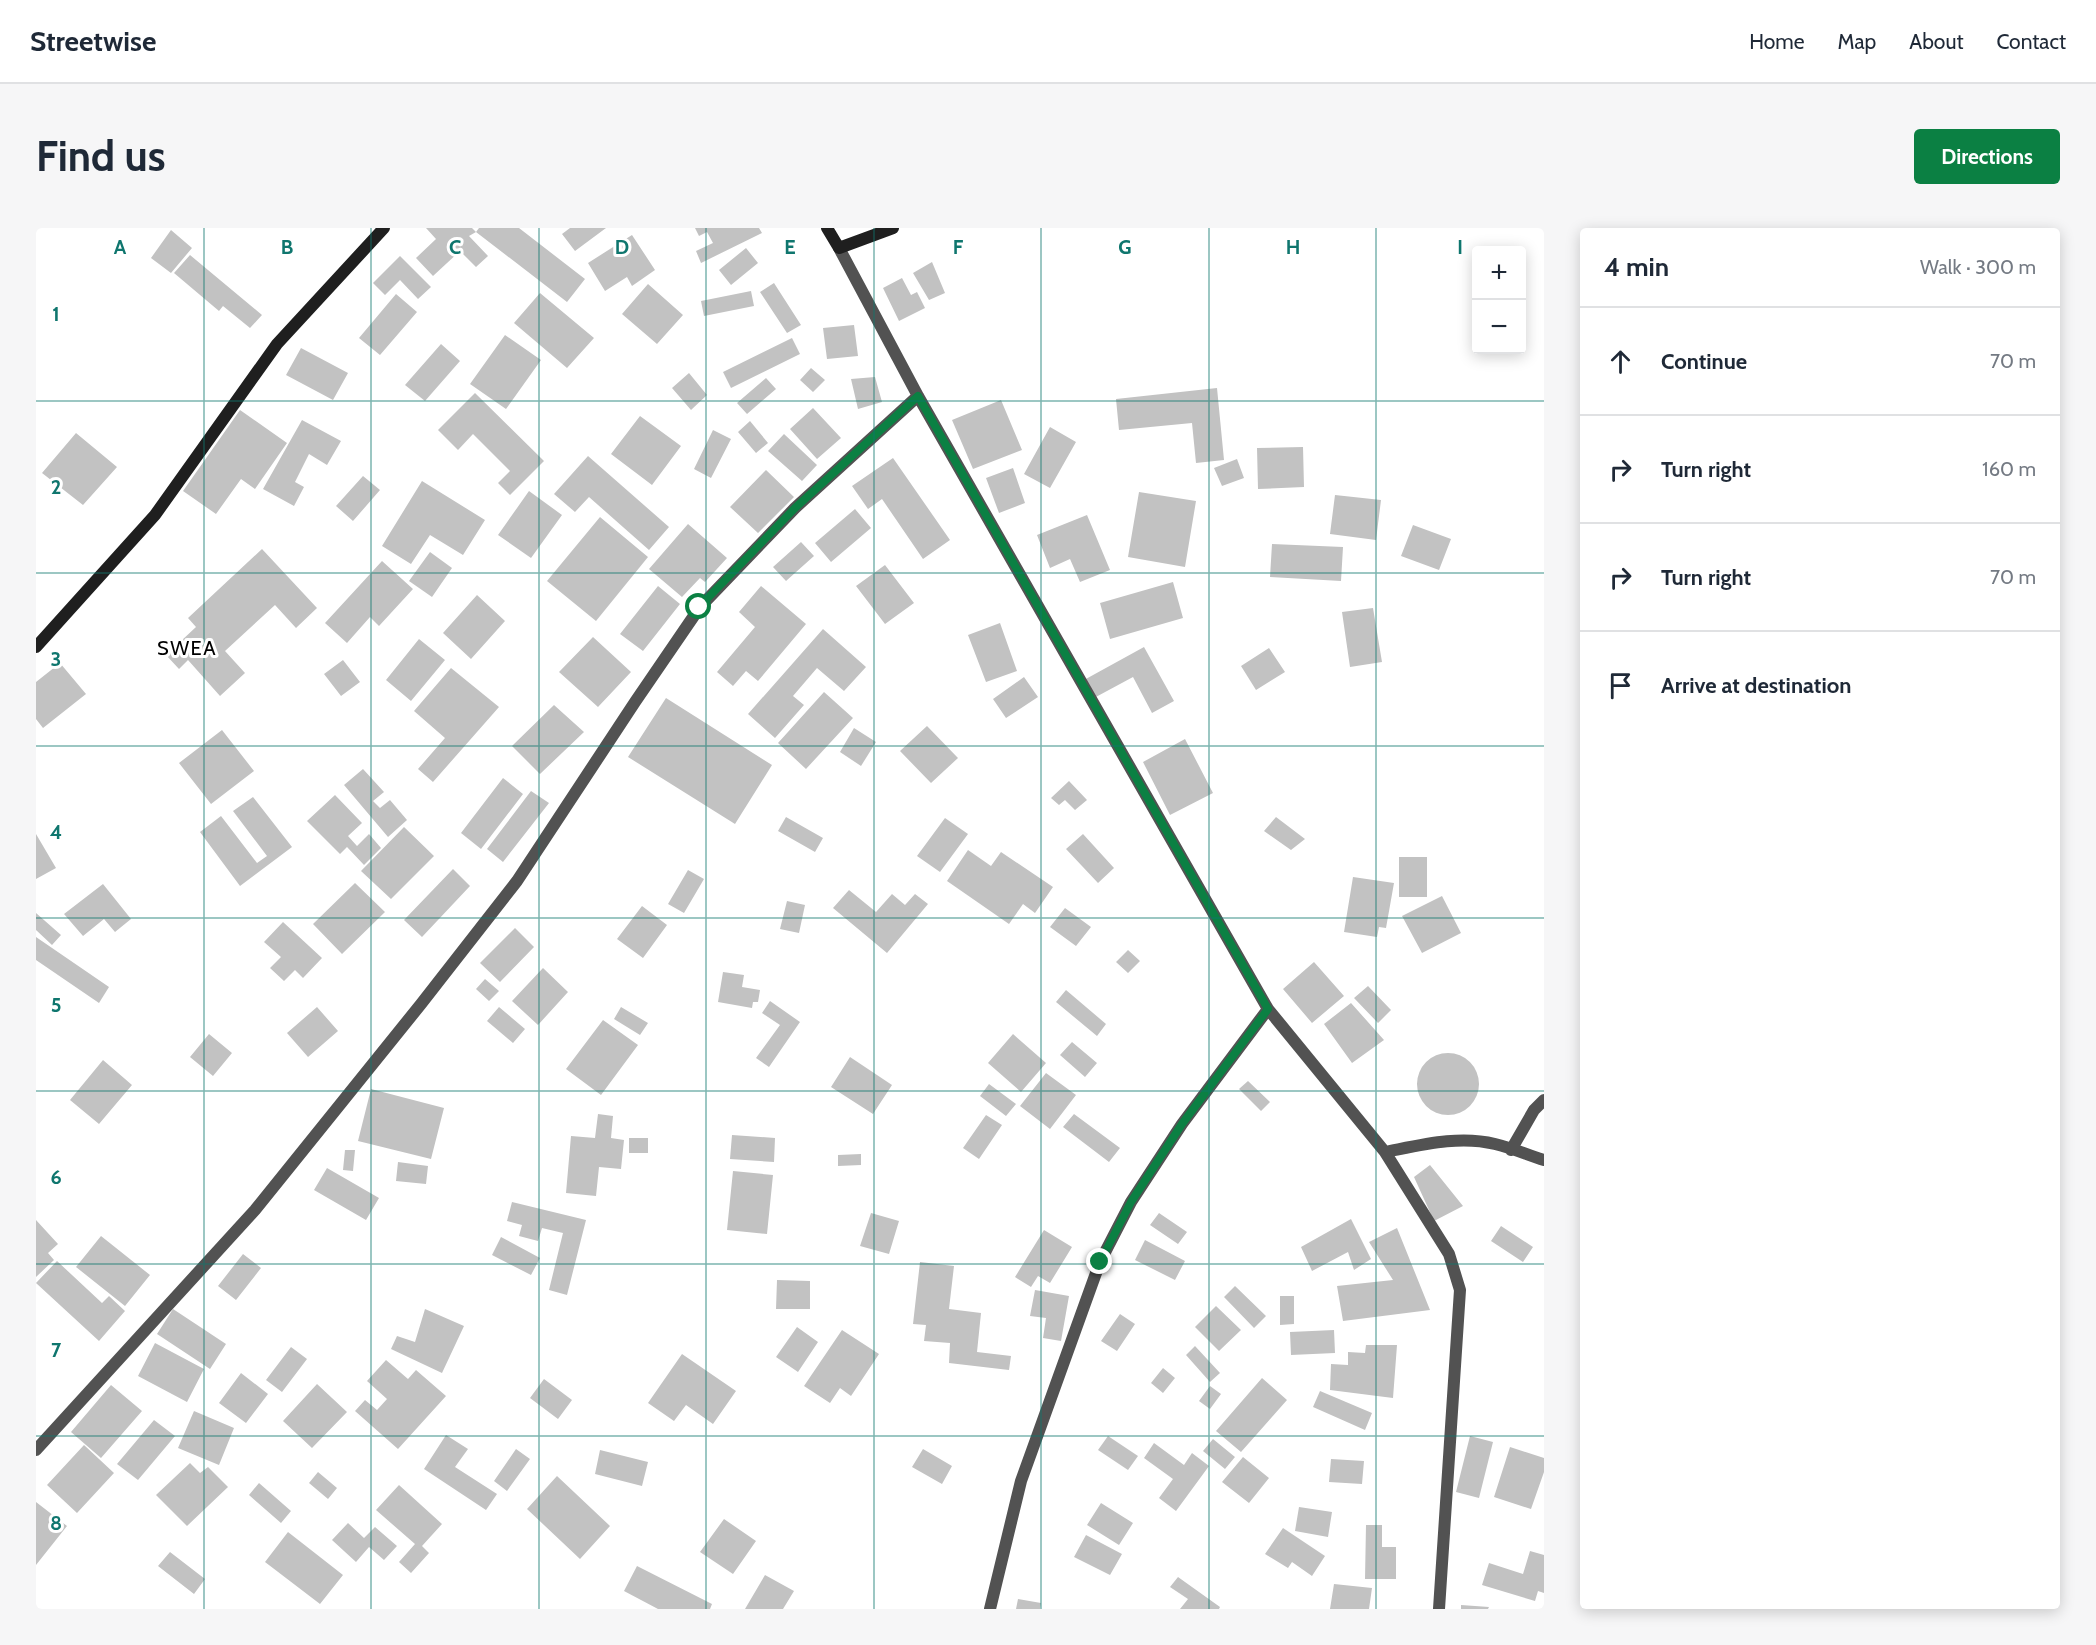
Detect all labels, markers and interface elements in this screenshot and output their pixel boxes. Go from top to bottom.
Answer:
text: Streetwise [30,24,156,58]
text: Home [1749,29,1805,54]
text: Map [1838,29,1876,54]
text: About [1909,29,1963,54]
text: Contact [1996,29,2066,54]
button: Directions [1914,129,2060,184]
text: Find us [36,130,165,182]
text: A [114,235,127,259]
text: B [281,235,293,259]
text: C [449,235,461,259]
text: D [615,235,629,259]
text: E [784,235,796,259]
text: F [953,235,964,259]
text: G [1118,235,1132,259]
text: H [1286,235,1300,259]
text: I [1457,235,1463,259]
map controls [1472,246,1526,354]
button: + [1472,246,1526,300]
text: 4 min [1604,251,1669,283]
text: Walk · 300 m [1920,255,2036,279]
button: − [1472,300,1526,354]
text: 1 [52,302,60,326]
icon: ahead [1604,345,1637,378]
text: Continue [1661,348,1747,375]
text: 70 m [1990,349,2036,373]
icon: right [1604,453,1637,486]
text: Turn right [1661,456,1751,483]
text: 160 m [1982,457,2036,481]
text: 2 [51,475,61,499]
icon: right [1604,561,1637,594]
text: Turn right [1661,564,1751,591]
text: 70 m [1990,565,2036,589]
route start [685,593,711,619]
district label: SWEA [157,636,217,660]
text: 3 [51,647,61,671]
icon: arrive [1604,669,1637,702]
text: Arrive at destination [1661,672,1851,699]
text: 4 [50,820,62,844]
text: 5 [51,993,61,1017]
text: 6 [50,1165,62,1189]
route end [1086,1248,1112,1274]
text: 7 [51,1338,62,1362]
text: 8 [50,1511,62,1535]

